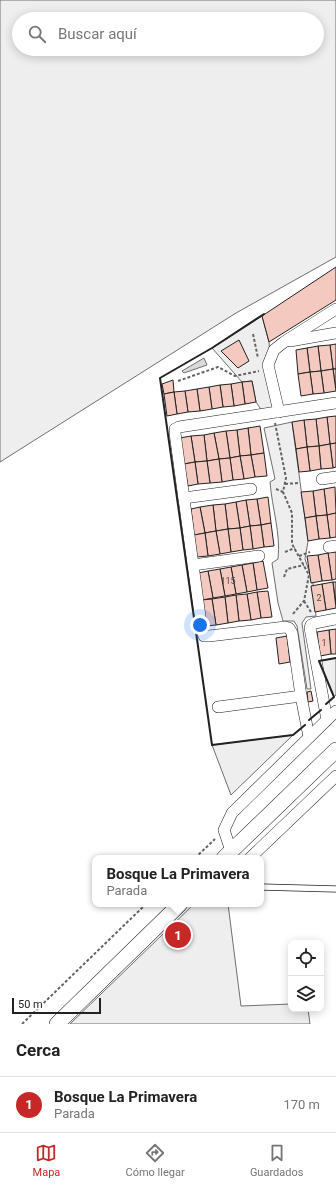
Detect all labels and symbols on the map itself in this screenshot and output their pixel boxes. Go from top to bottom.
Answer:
house number: 115 [220,576,236,586]
house number: 2 [316,593,322,603]
your location [190,615,210,635]
house number: 1 [321,638,327,648]
pin: 1 [165,920,191,950]
scale bar [12,996,101,1015]

